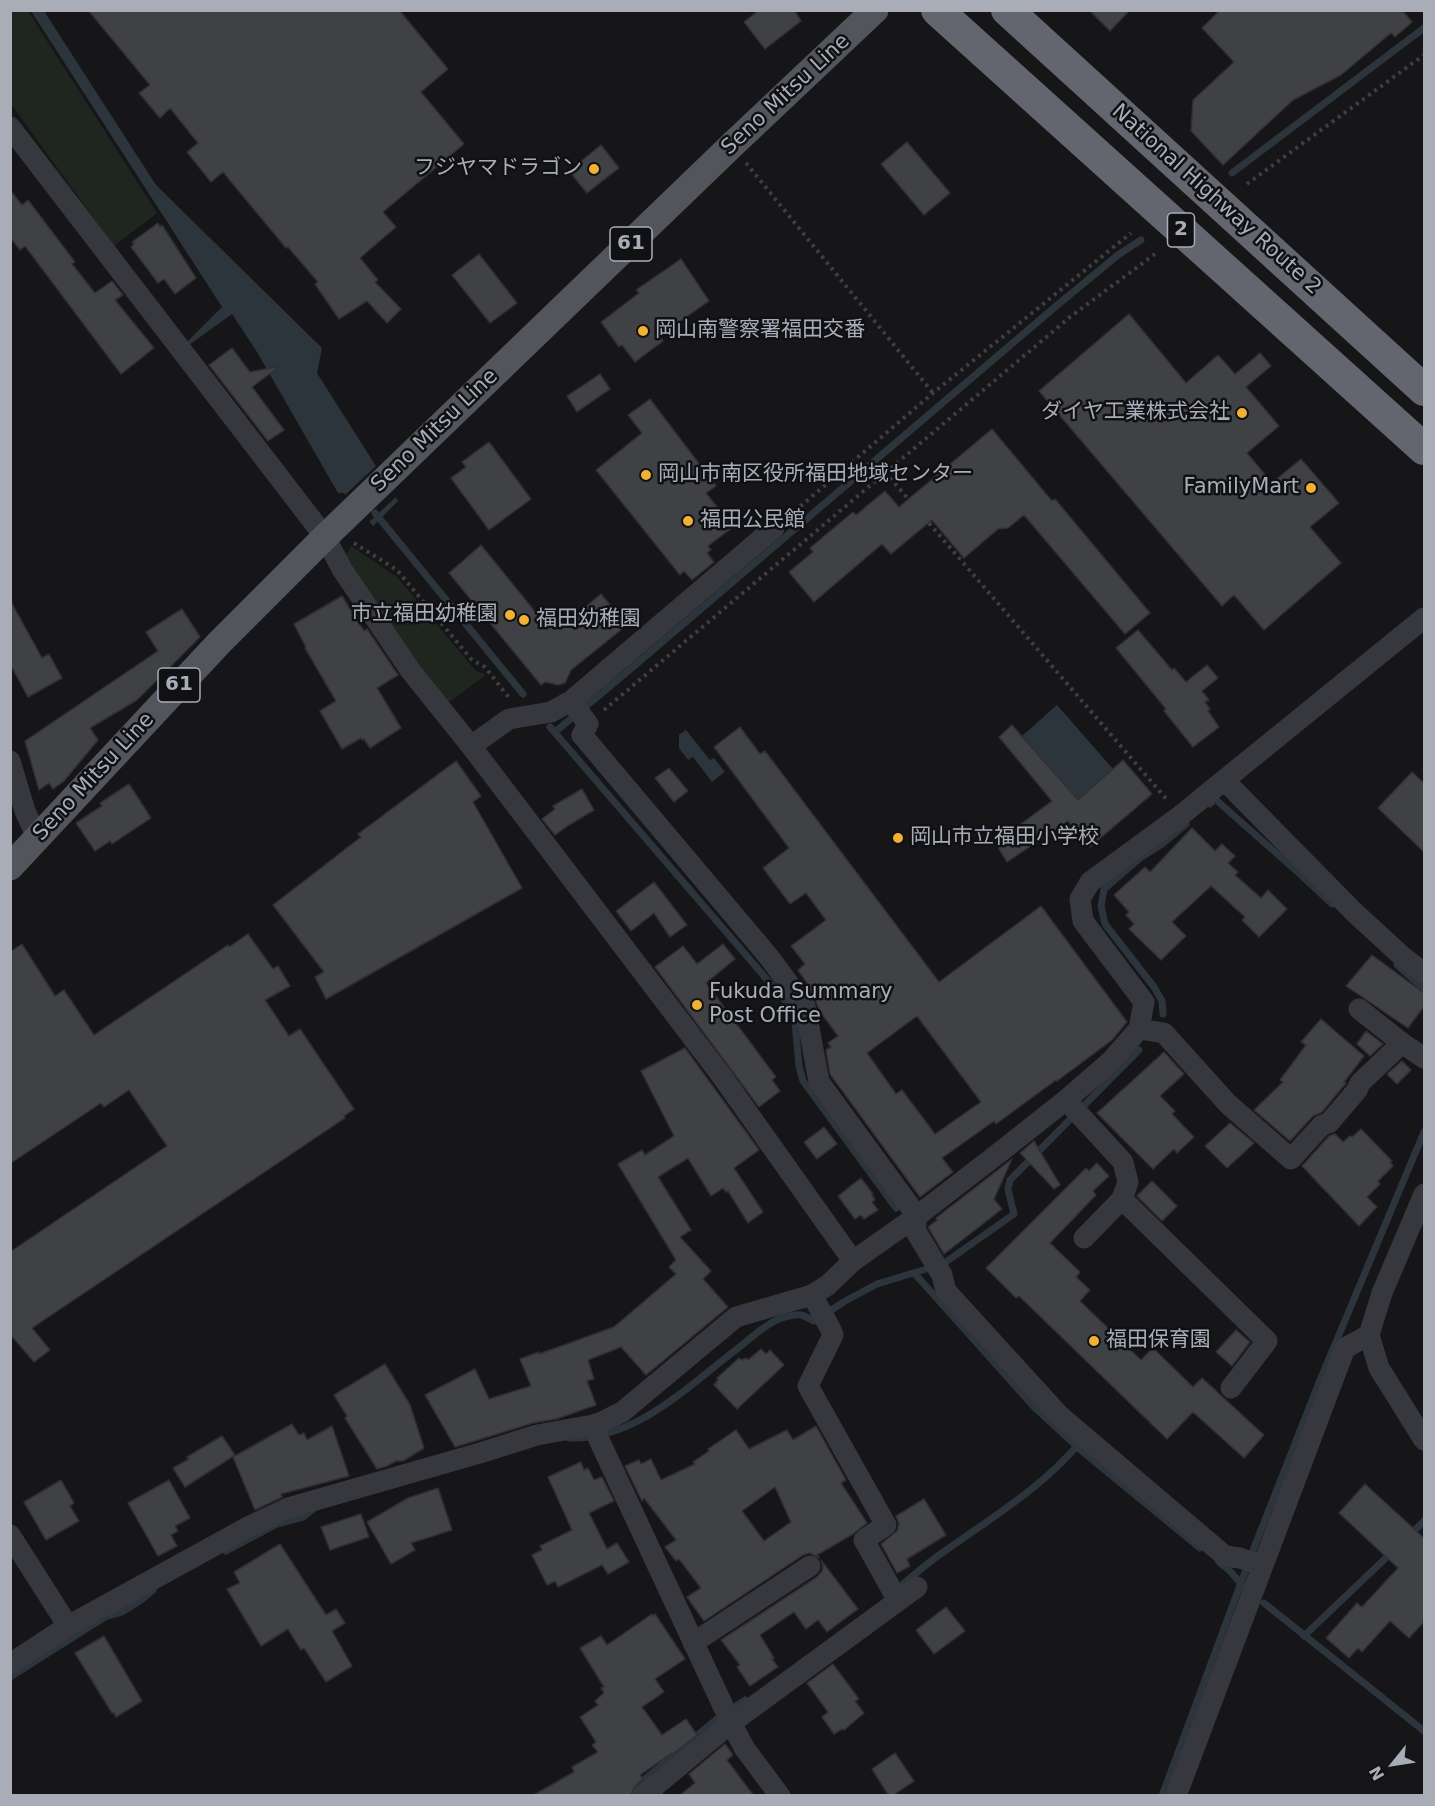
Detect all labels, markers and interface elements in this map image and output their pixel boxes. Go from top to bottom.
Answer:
street label: Seno Mitsu Line [717,29,855,161]
street label: National Highway Route 2 [1106,99,1326,301]
place label: フジヤマドラゴン [414,156,582,182]
marker: フジヤマドラゴン [587,162,601,176]
road number: 2 [1168,213,1194,247]
road number: 61 [610,227,652,261]
place label: 岡山南警察署福田交番 [655,318,865,344]
marker: 岡山南警察署福田交番 [636,324,650,338]
street label: Seno Mitsu Line [367,364,503,498]
place label: ダイヤ工業株式会社 [1041,400,1230,426]
marker: ダイヤ工業株式会社 [1235,406,1249,420]
place label: 岡山市南区役所福田地域センター [658,462,973,488]
marker: 岡山市南区役所福田地域センター [639,468,653,482]
place label: FamilyMart [1184,475,1299,501]
marker: FamilyMart [1304,481,1318,495]
place label: 福田公民館 [700,508,805,534]
marker: 福田公民館 [681,514,695,528]
place label: 市立福田幼稚園 [351,602,498,628]
place label: 福田幼稚園 [536,607,641,633]
marker: 市立福田幼稚園 [503,608,517,622]
marker: 福田幼稚園 [517,613,531,627]
road number: 61 [158,668,200,702]
street label: Seno Mitsu Line [28,708,160,846]
place label: 岡山市立福田小学校 [910,825,1099,851]
marker: 岡山市立福田小学校 [891,831,905,845]
place label: Fukuda Summary Post Office [709,980,892,1030]
marker: Fukuda Summary Post Office [690,998,704,1012]
place label: 福田保育園 [1106,1328,1211,1354]
marker: 福田保育園 [1087,1334,1101,1348]
north arrow [1363,1734,1423,1794]
text: N [1365,1763,1389,1784]

